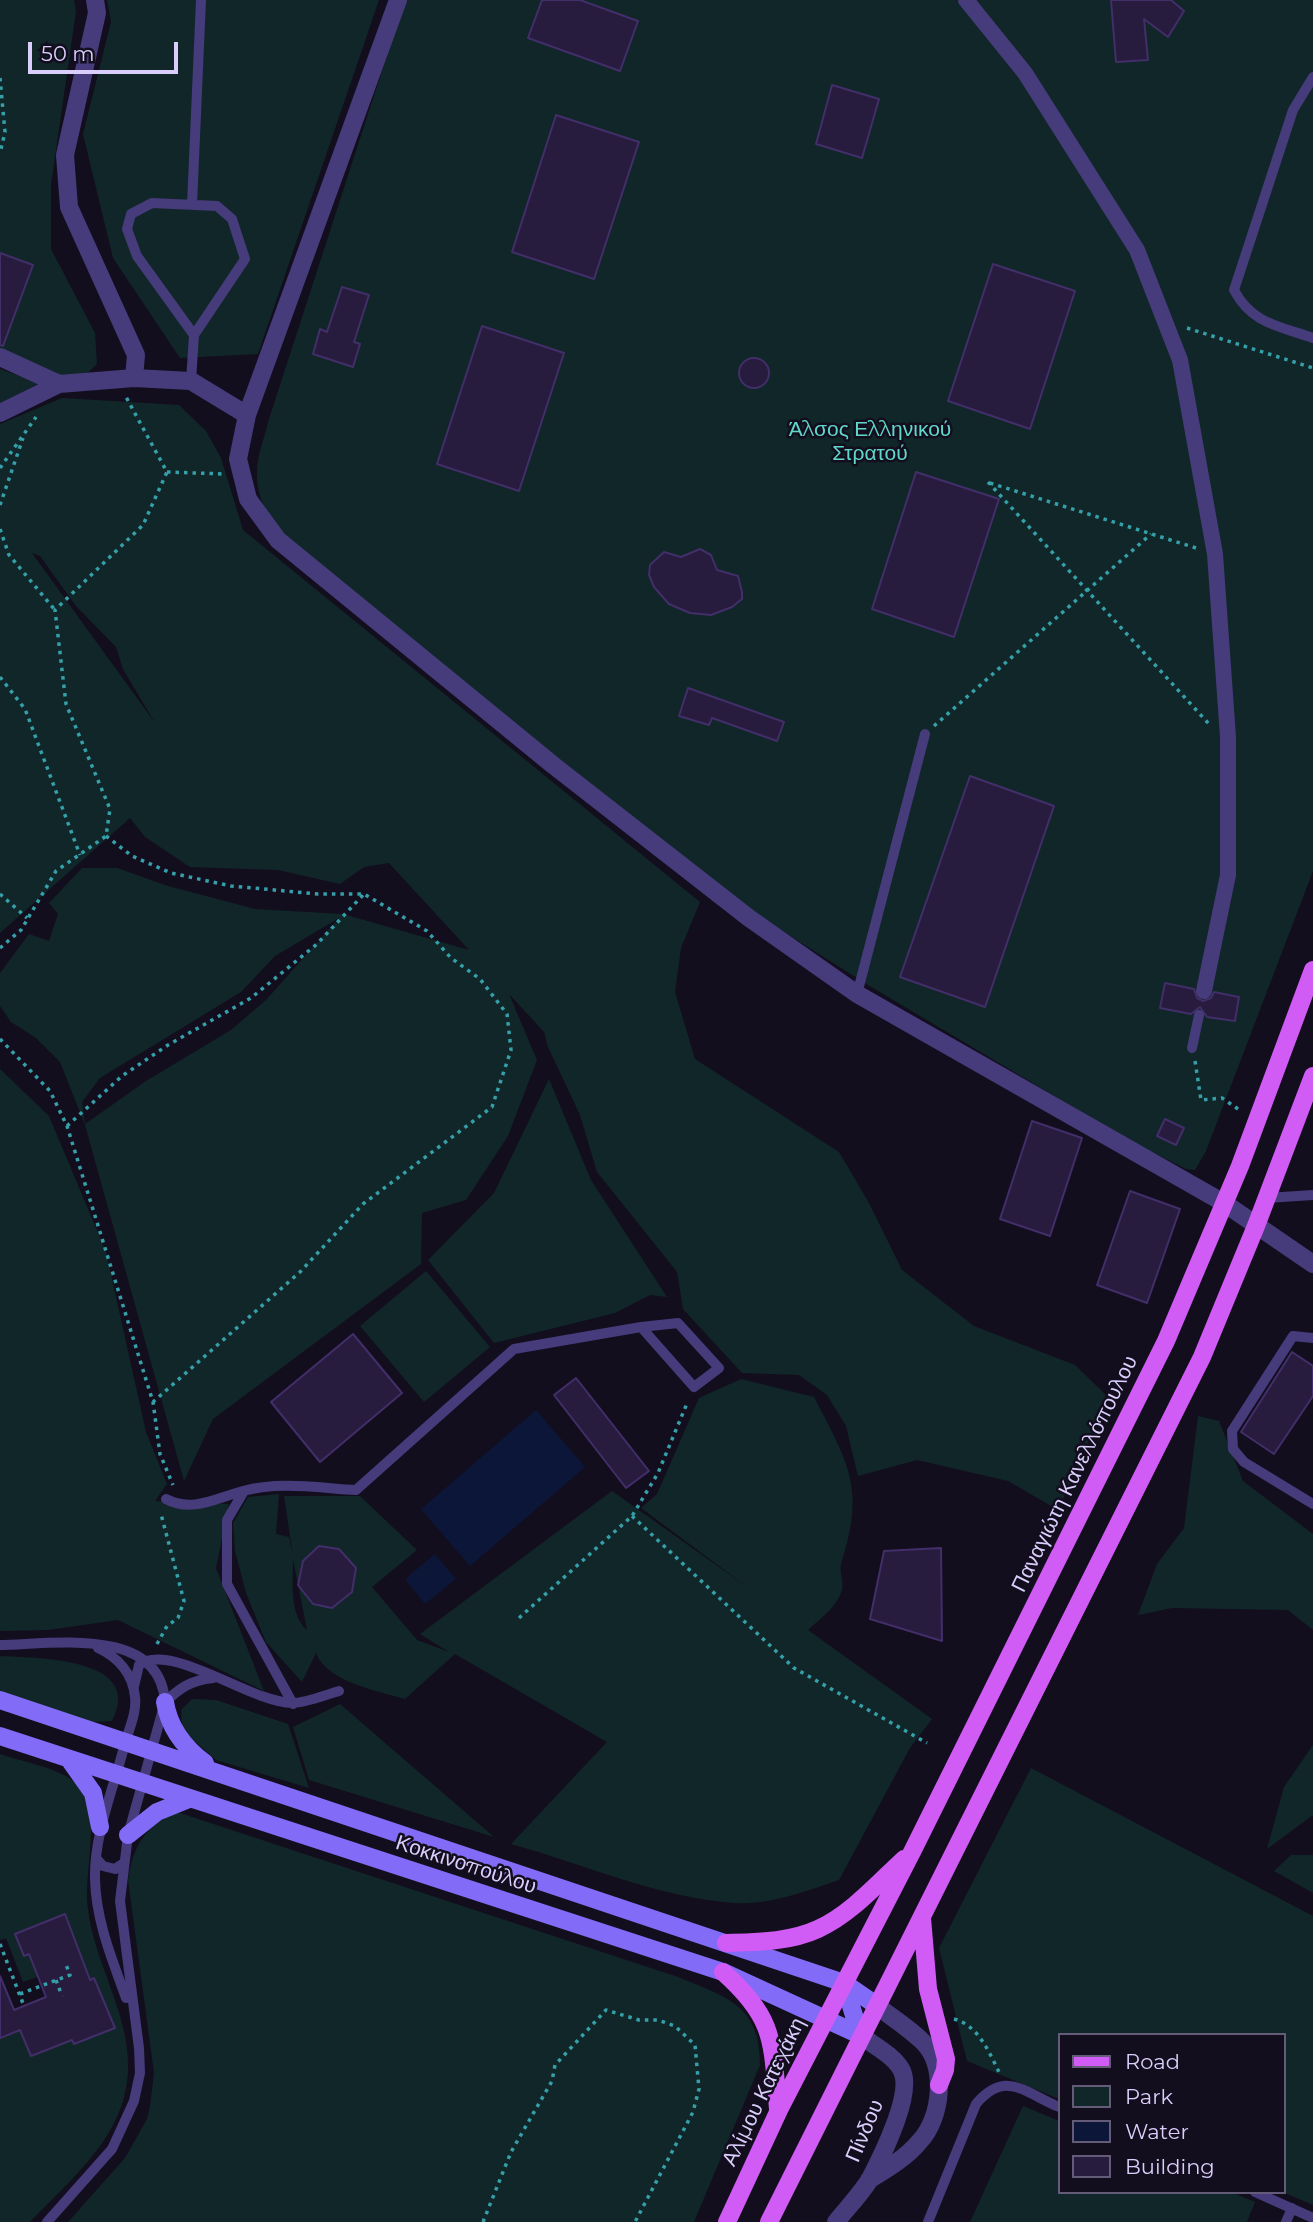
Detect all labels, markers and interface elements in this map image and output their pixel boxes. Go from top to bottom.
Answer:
scale bar [32,28,182,72]
text: 50 m [41,41,95,66]
park label: Άλσος Ελληνικού Στρατού [789,417,951,467]
street label: Παναγιώτη Κανελλόπουλου [1007,1352,1143,1596]
street label: Κοκκινοπούλου [393,1830,539,1900]
street label: Αλίμου Κατεχάκη [717,2014,811,2170]
legend [1058,2033,1285,2194]
text: Road [1125,2049,1180,2074]
text: Park [1125,2084,1173,2109]
street label: Πίνδου [841,2096,889,2166]
text: Water [1125,2119,1189,2144]
text: Building [1125,2154,1215,2179]

